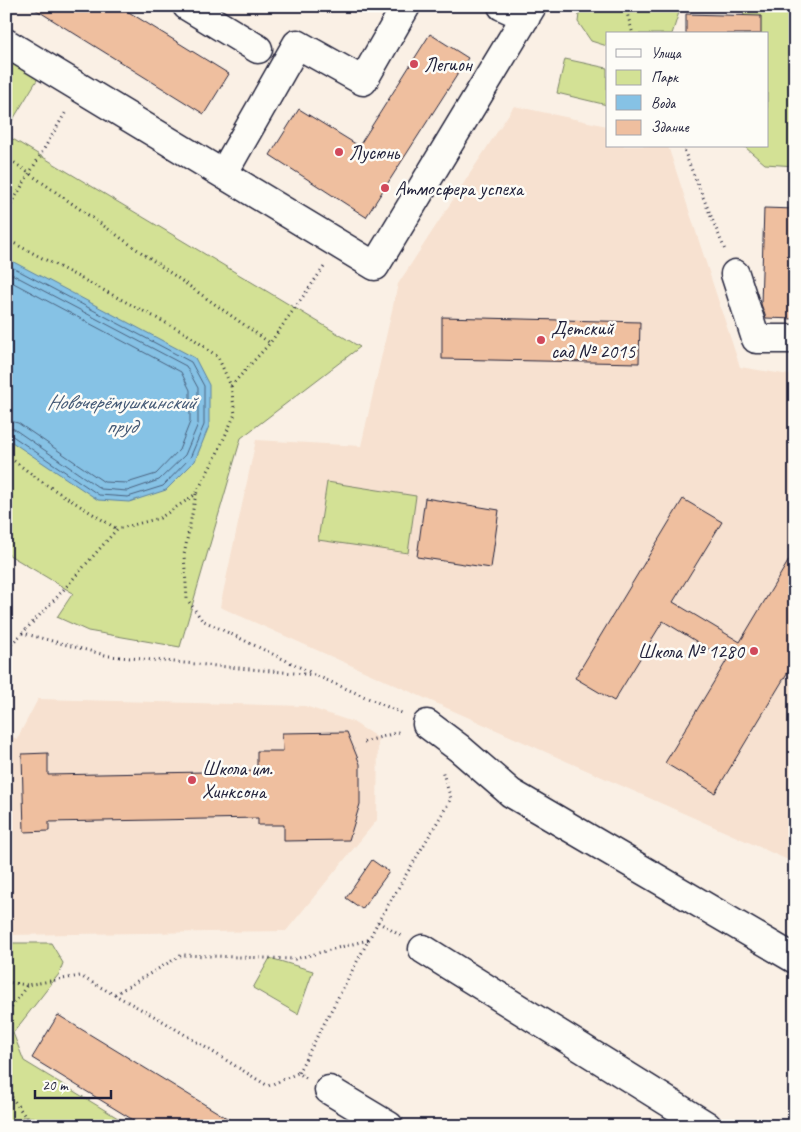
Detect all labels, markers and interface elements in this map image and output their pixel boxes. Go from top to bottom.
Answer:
legend [606,32,768,148]
text: Улица [651,44,682,63]
place label: Легион [424,52,474,77]
marker: Легион [408,58,420,70]
text: Парк [651,68,679,87]
text: Вода [651,94,676,113]
text: Здание [651,118,690,137]
place label: Лусюнь [349,140,401,165]
marker: Лусюнь [333,146,345,158]
place label: Атмосфера успеха [395,176,525,201]
marker: Атмосфера успеха [379,182,391,194]
place label: Детский сад № 2015 [551,316,636,364]
marker: Детский сад № 2015 [535,334,547,346]
water label: Новочерёмушкинский пруд [47,389,200,439]
place label: Школа № 1280 [638,639,746,664]
marker: Школа № 1280 [748,645,760,657]
place label: Школа им. Хинксона [202,756,273,804]
marker: Школа им. Хинксона [186,774,198,786]
scale bar [35,1067,111,1099]
text: 20 m [42,1076,69,1095]

